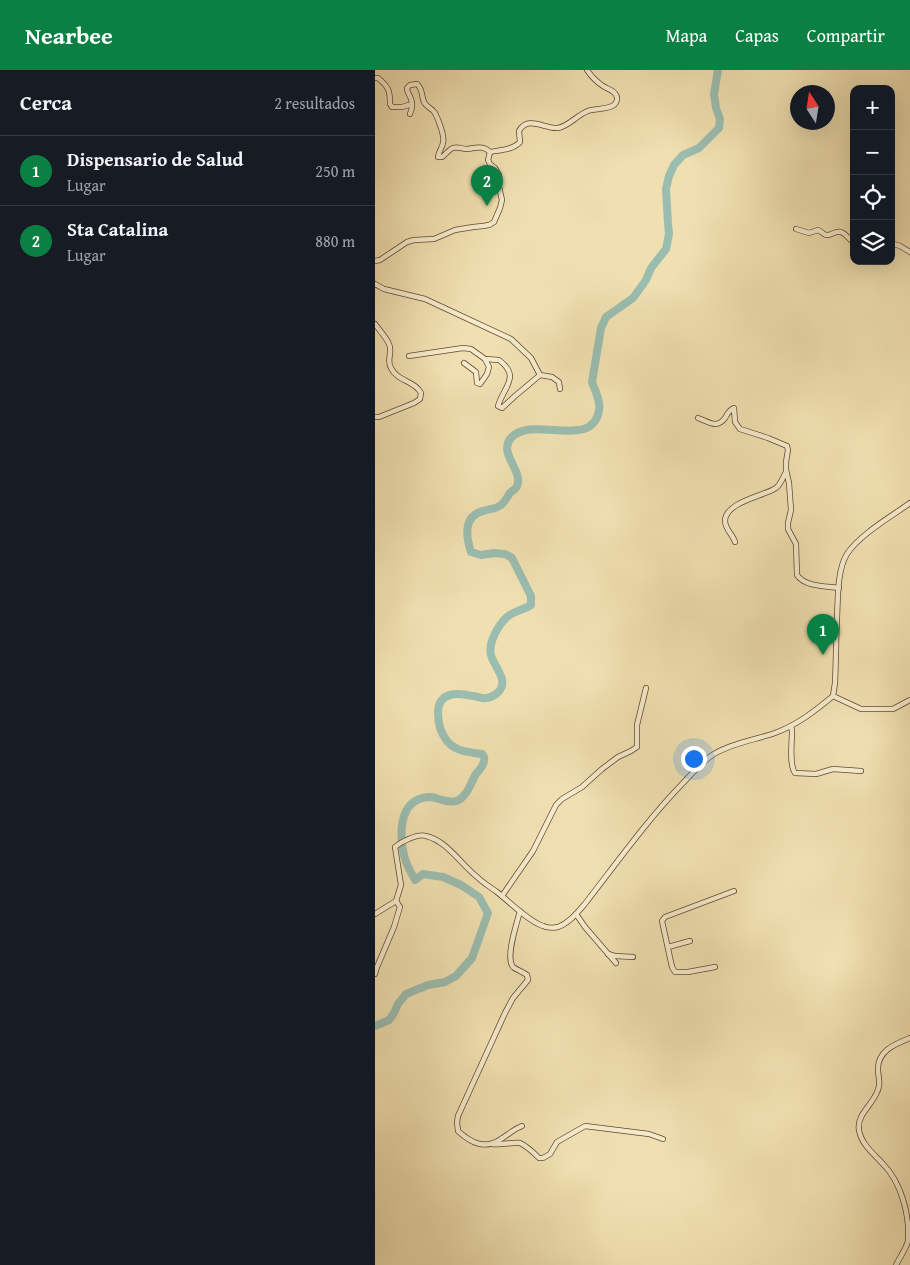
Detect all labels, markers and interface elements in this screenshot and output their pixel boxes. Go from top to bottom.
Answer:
text: Nearbee [25,18,113,53]
text: Mapa [666,22,707,49]
text: Capas [735,22,779,49]
text: Compartir [807,22,885,49]
north arrow [790,85,835,130]
map controls [850,85,895,265]
button: + [850,85,895,130]
text: Cerca [20,87,72,118]
text: 2 resultados [274,91,355,115]
button: − [850,130,895,175]
text: Dispensario de Salud [67,145,243,173]
text: 1 [32,159,40,183]
text: 250 m [315,159,355,183]
pin: 2 [471,165,503,206]
text: Lugar [67,173,106,197]
button: locate [850,175,895,220]
text: Sta Catalina [67,215,168,243]
button: layers [850,220,895,265]
text: 2 [32,229,40,253]
text: 880 m [315,229,355,253]
text: Lugar [67,243,106,267]
pin: 1 [807,614,839,655]
your location [681,746,707,772]

